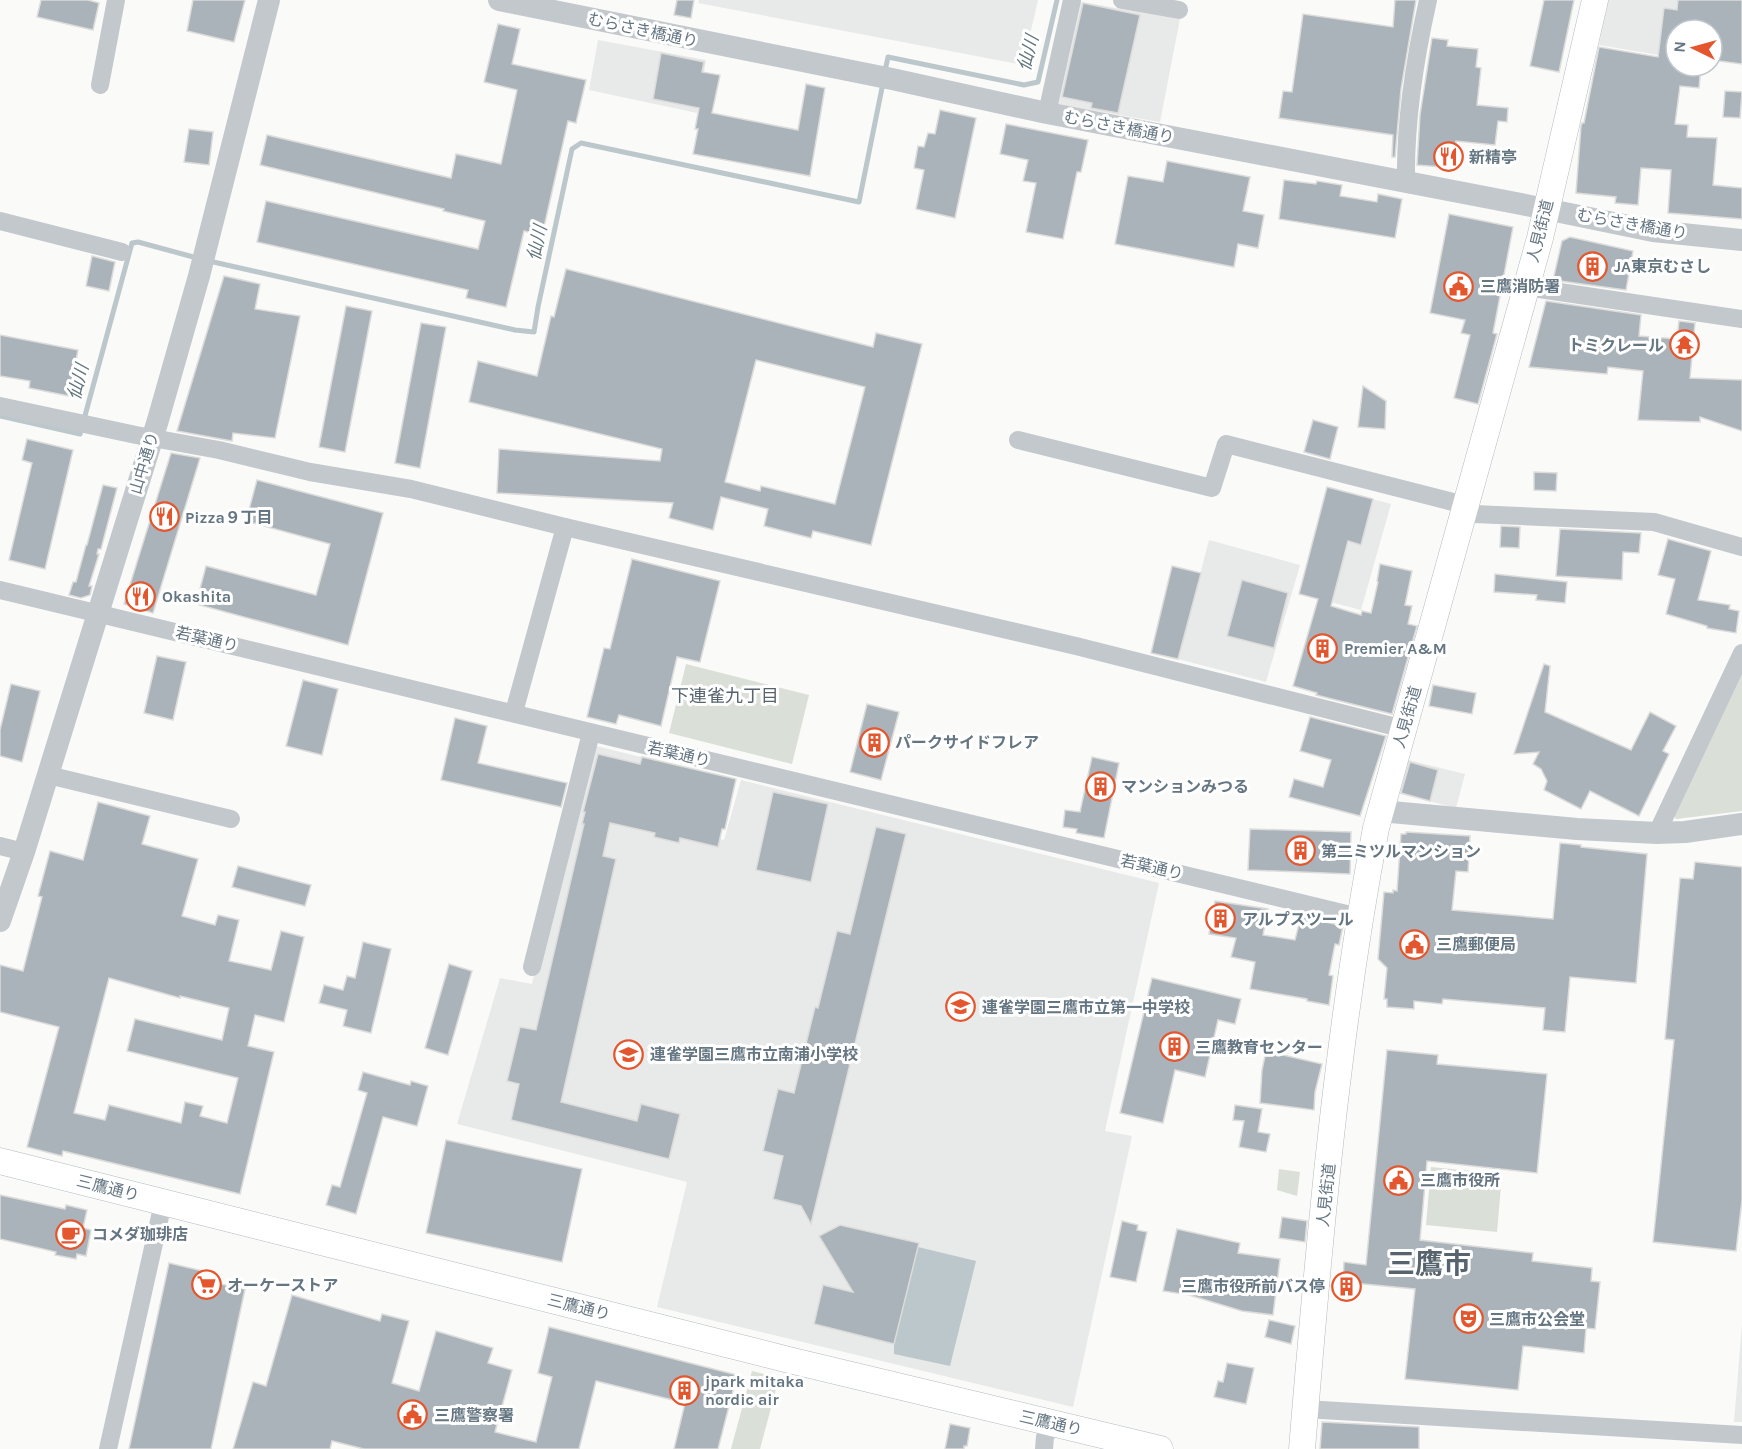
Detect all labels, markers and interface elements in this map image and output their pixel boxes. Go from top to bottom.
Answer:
street label: むらさき橋通り [586,9,700,51]
north arrow [1664,18,1724,78]
water label: 仙川 [1013,31,1044,73]
text: N [1670,40,1690,53]
street label: むらさき橋通り [1062,107,1176,147]
restaurant icon: 新精亭 [1432,141,1464,173]
place label: 新精亭 [1469,148,1517,167]
street label: 人見街道 [1523,198,1557,264]
street label: むらさき橋通り [1575,205,1689,243]
water label: 仙川 [522,221,552,263]
building icon: JA東京むさし [1577,250,1609,282]
place label: JA東京むさし [1614,257,1711,276]
public building icon: 三鷹消防署 [1443,270,1475,302]
place label: 三鷹消防署 [1480,277,1560,296]
temple icon: トミクレール [1669,329,1701,361]
place label: トミクレール [1568,336,1664,355]
water label: 仙川 [63,360,94,402]
street label: 山中通り [126,430,162,496]
restaurant icon: Pizza９丁目 [148,501,180,533]
place label: Pizza９丁目 [185,508,273,527]
restaurant icon: Okashita [125,580,157,612]
place label: Okashita [162,587,231,606]
street label: 若葉通り [174,623,240,655]
building icon: Premier A&M [1307,632,1339,664]
place label: Premier A&M [1344,639,1447,658]
street label: 人見街道 [1389,684,1425,750]
district label: 下連雀九丁目 [671,685,779,707]
building icon: パークサイドフレア [858,726,890,758]
place label: パークサイドフレア [895,733,1039,752]
street label: 若葉通り [646,738,712,770]
building icon: マンションみつる [1084,770,1116,802]
place label: マンションみつる [1121,777,1249,796]
building icon: 第二ミツルマンション [1284,835,1316,867]
place label: 第二ミツルマンション [1321,842,1481,861]
street label: 若葉通り [1119,851,1185,883]
building icon: アルプスツール [1205,903,1237,935]
place label: アルプスツール [1242,910,1354,929]
public building icon: 三鷹郵便局 [1399,928,1431,960]
place label: 三鷹郵便局 [1436,935,1516,954]
school or university icon: 連雀学園三鷹市立第一中学校 [945,991,977,1023]
place label: 連雀学園三鷹市立第一中学校 [982,998,1190,1017]
building icon: 三鷹教育センター [1158,1031,1190,1063]
school or university icon: 連雀学園三鷹市立南浦小学校 [613,1038,645,1070]
place label: 三鷹教育センター [1195,1038,1323,1057]
place label: 連雀学園三鷹市立南浦小学校 [650,1045,858,1064]
street label: 人見街道 [1313,1162,1339,1228]
public building icon: 三鷹市役所 [1383,1164,1415,1196]
street label: 三鷹通り [75,1171,141,1205]
place label: 三鷹市役所 [1420,1171,1500,1190]
cafe icon: コメダ珈琲店 [55,1218,87,1250]
place label: コメダ珈琲店 [92,1225,188,1244]
district label: 三鷹市 [1387,1247,1471,1280]
supermarket icon: オーケーストア [190,1269,222,1301]
building icon: 三鷹市役所前バス停 [1330,1270,1362,1302]
place label: オーケーストア [227,1276,338,1295]
place label: 三鷹市役所前バス停 [1181,1277,1325,1296]
street label: 三鷹通り [546,1290,612,1324]
theatre icon: 三鷹市公会堂 [1452,1303,1484,1335]
place label: 三鷹市公会堂 [1489,1310,1585,1329]
place label: jpark mitaka nordic air [703,1372,804,1409]
building icon: jpark mitaka nordic air [668,1374,700,1406]
public building icon: 三鷹警察署 [397,1399,429,1431]
place label: 三鷹警察署 [434,1406,514,1425]
street label: 三鷹通り [1018,1407,1084,1439]

